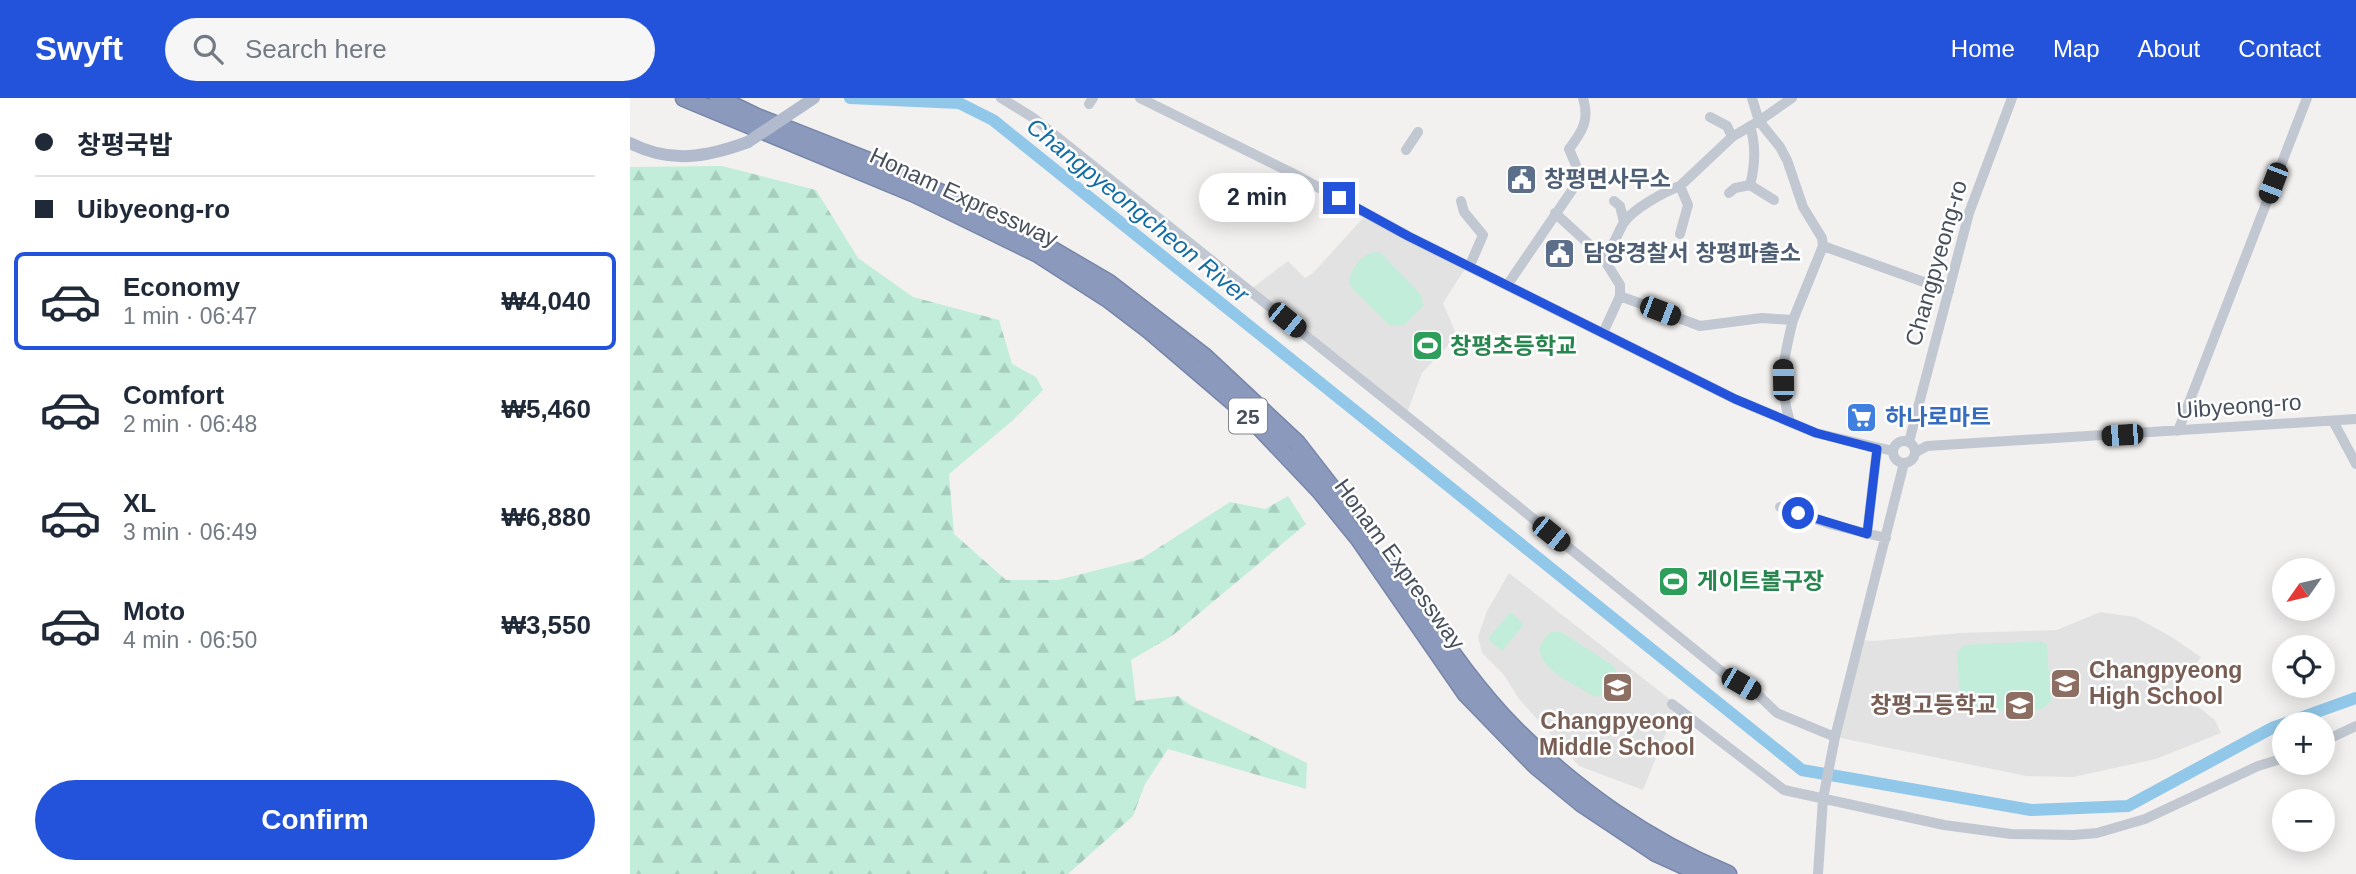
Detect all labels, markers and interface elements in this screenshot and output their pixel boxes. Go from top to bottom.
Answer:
search box [165,18,655,81]
text: Swyft [35,30,123,67]
icon: search [189,30,227,68]
text: Search here [245,34,387,64]
text: Home [1951,35,2015,62]
text: Map [2053,35,2100,62]
text: About [2138,35,2200,62]
text: Contact [2238,35,2321,62]
water label: Changpyeongcheon River [1022,112,1255,308]
text: 창평국밥 [77,130,173,160]
street label: Honam Expressway [866,142,1063,252]
car [2256,160,2291,206]
public building icon: 창평면사무소 [1504,162,1538,196]
place label: 창평면사무소 [1544,166,1671,192]
callout: 2 min [1199,174,1314,222]
street label: Changpyeong-ro [1900,177,1972,349]
route end [1323,182,1355,214]
text: 2 min [1227,184,1287,210]
text: Uibyeong-ro [77,194,230,224]
public building icon: 담양경찰서 창평파출소 [1543,236,1577,270]
place label: 담양경찰서 창평파출소 [1583,240,1801,266]
icon: car [39,270,102,333]
text: Economy [123,272,240,302]
text: ₩4,040 [501,286,591,316]
car [1637,294,1684,328]
car [1265,299,1310,341]
text: 1 min · 06:47 [123,303,257,329]
sports icon: 창평초등학교 [1410,329,1444,363]
place label: 창평초등학교 [1450,333,1577,359]
car [1773,359,1794,401]
icon: car [39,378,102,441]
text: Comfort [123,380,224,410]
street label: Uibyeong-ro [2176,389,2302,423]
text: ₩5,460 [501,394,591,424]
road number: 25 [1229,398,1267,434]
supermarket icon: 하나로마트 [1845,400,1879,434]
place label: 하나로마트 [1885,404,1991,430]
text: 2 min · 06:48 [123,411,257,437]
car [2101,423,2144,447]
street label: Honam Expressway [1329,474,1471,655]
icon: car [39,486,102,549]
text: XL [123,488,156,518]
route start [1782,497,1814,529]
text: ₩6,880 [501,502,591,532]
car [1529,513,1574,555]
text: 3 min · 06:49 [123,519,257,545]
north arrow [2272,558,2334,621]
map controls [2272,558,2335,852]
sports icon: 게이트볼구장 [1657,564,1691,598]
place label: 게이트볼구장 [1697,568,1824,594]
icon: car [39,594,102,657]
text: Moto [123,596,185,626]
text: ₩3,550 [501,610,591,640]
text: 4 min · 06:50 [123,627,257,653]
button: locate [2272,635,2335,698]
place label: Changpyeong High School [2089,657,2242,709]
car [1718,664,1765,704]
school or university icon: Changpyeong High School [2049,666,2083,700]
school or university icon: Changpyeong Middle School [1600,670,1634,704]
school or university icon: 창평고등학교 [2003,688,2037,722]
place label: 창평고등학교 [1870,692,1997,718]
place label: Changpyeong Middle School [1539,708,1695,760]
button: + [2272,712,2335,775]
button: Confirm [35,780,595,860]
button: − [2272,789,2335,852]

